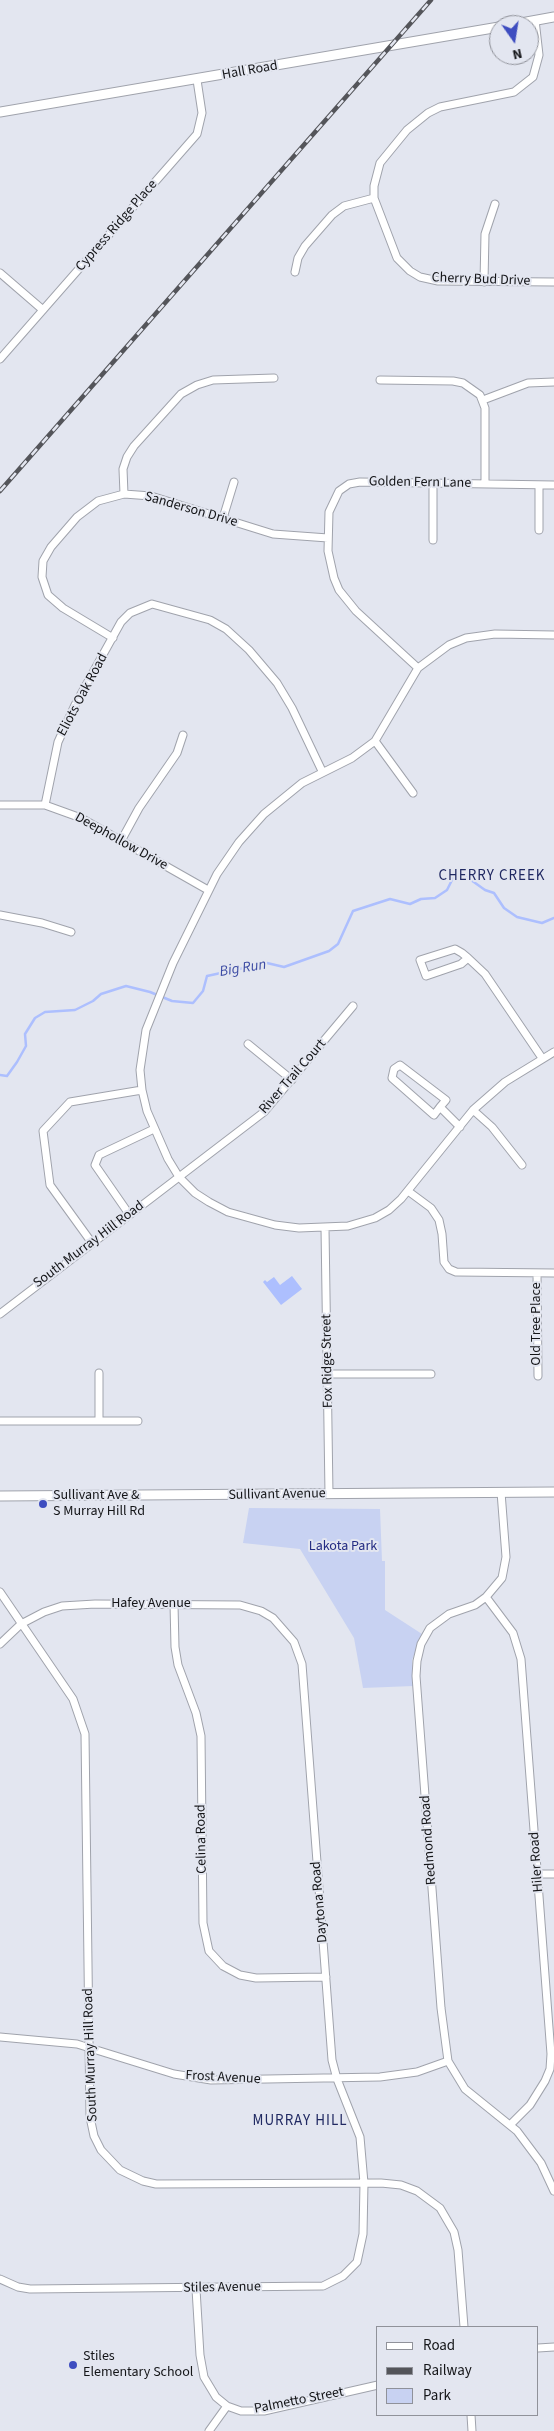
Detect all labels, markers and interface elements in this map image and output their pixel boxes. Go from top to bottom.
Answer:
north arrow [489,15,539,65]
text: N [510,43,524,64]
street label: Hall Road [221,58,279,84]
street label: Cypress Ridge Place [73,177,161,275]
street label: Cherry Bud Drive [431,270,531,290]
street label: Golden Fern Lane [369,474,471,492]
street label: Sanderson Drive [143,489,239,531]
street label: Eliots Oak Road [54,651,112,739]
street label: Deephollow Drive [72,810,170,874]
district label: CHERRY CREEK [437,868,547,886]
water label: Big Run [218,956,268,982]
street label: River Trail Court [256,1036,330,1118]
street label: South Murray Hill Road [30,1198,148,1292]
street label: Old Tree Place [529,1282,545,1366]
street label: Fox Ridge Street [319,1314,337,1408]
street label: Sullivant Avenue [228,1486,326,1504]
place label: Sullivant Ave & S Murray Hill Rd [53,1488,145,1520]
marker: Sullivant Ave & S Murray Hill Rd [37,1498,49,1510]
park label: Lakota Park [309,1539,377,1555]
street label: Hafey Avenue [111,1596,191,1612]
street label: Redmond Road [417,1795,441,1885]
street label: Celina Road [193,1804,211,1874]
street label: Hiler Road [527,1831,547,1893]
street label: Daytona Road [308,1860,332,1944]
street label: South Murray Hill Road [80,1988,102,2122]
street label: Frost Avenue [185,2068,261,2088]
district label: MURRAY HILL [251,2113,349,2131]
street label: Stiles Avenue [183,2279,261,2297]
legend [376,2326,539,2416]
text: Road [423,2335,455,2356]
place label: Stiles Elementary School [83,2349,193,2382]
marker: Stiles Elementary School [67,2359,79,2371]
text: Railway [423,2360,472,2381]
street label: Palmetto Street [253,2384,345,2418]
text: Park [423,2385,451,2406]

